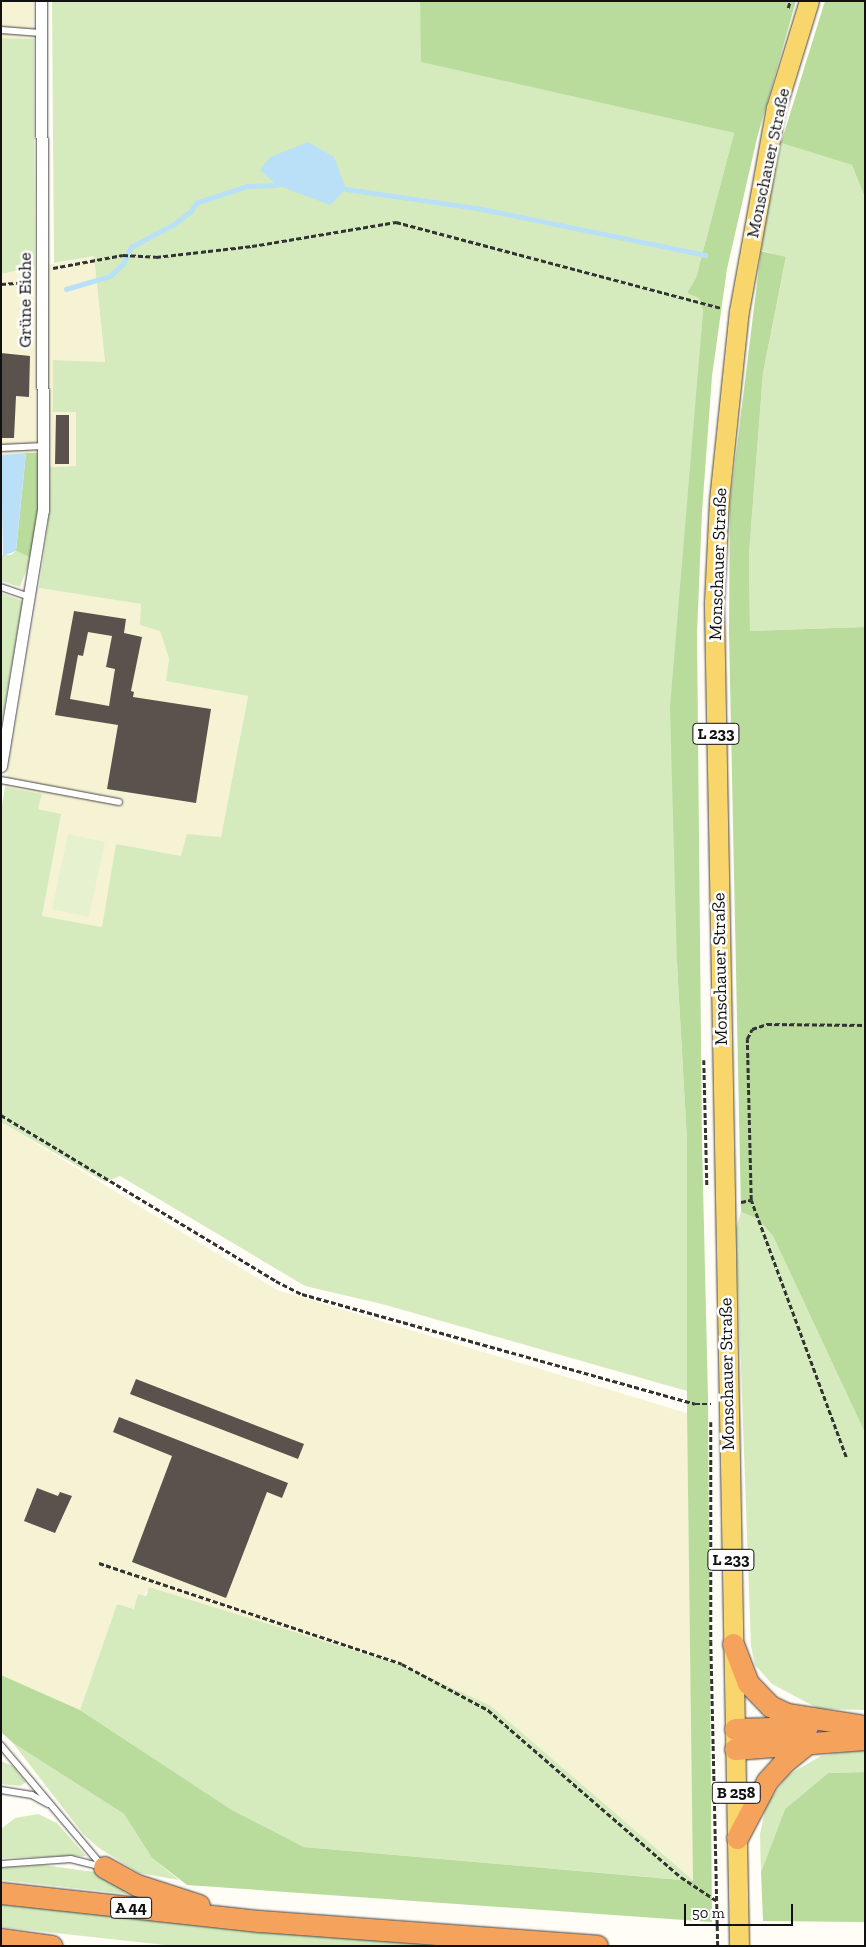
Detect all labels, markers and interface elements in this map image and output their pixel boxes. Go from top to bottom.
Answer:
street label: Monschauer Straße [742,86,794,240]
street label: Grüne Eiche [14,252,36,348]
street label: Monschauer Straße [705,487,731,641]
road number: L 233 [691,721,741,748]
street label: Monschauer Straße [708,892,732,1046]
street label: Monschauer Straße [715,1297,739,1451]
road number: L 233 [706,1546,756,1574]
road number: B 258 [711,1780,761,1806]
scale bar [686,1894,795,1926]
road number: A 44 [110,1895,152,1922]
text: 50 m [692,1904,725,1922]

